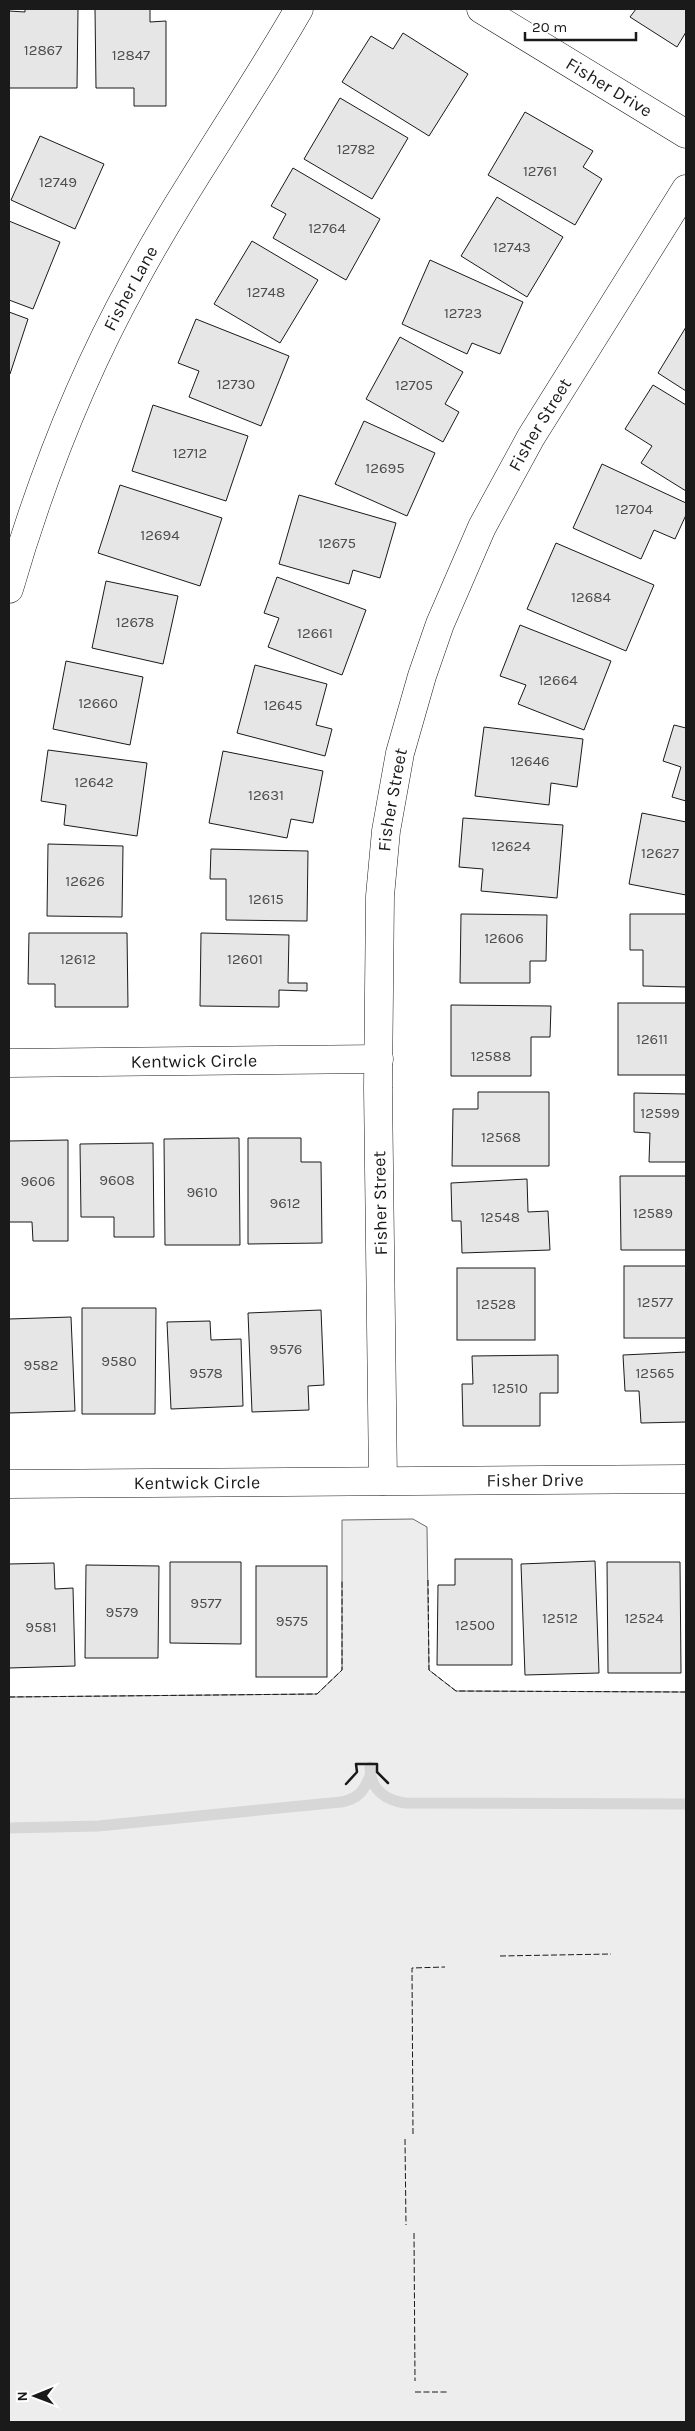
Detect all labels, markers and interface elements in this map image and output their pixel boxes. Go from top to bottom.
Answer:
scale bar [525,10,636,42]
text: 20 m [532,18,567,36]
house number: 12867 [24,41,62,59]
house number: 12847 [112,46,150,64]
street label: Fisher Drive [562,52,656,122]
house number: 12782 [337,140,375,158]
house number: 12761 [523,162,557,180]
house number: 12749 [39,173,77,191]
house number: 12764 [308,219,346,237]
house number: 12743 [493,238,531,256]
street label: Fisher Lane [99,242,162,335]
house number: 12748 [247,283,285,301]
house number: 12723 [444,304,482,322]
street label: Fisher Street [504,374,576,475]
house number: 12730 [217,375,255,393]
house number: 12705 [395,376,433,394]
house number: 12712 [173,444,207,462]
house number: 12695 [365,459,405,477]
house number: 12704 [615,500,654,518]
house number: 12694 [140,526,180,544]
house number: 12675 [318,534,356,552]
house number: 12684 [571,588,612,606]
house number: 12678 [116,613,154,631]
house number: 12661 [297,624,333,642]
house number: 12664 [538,671,578,689]
house number: 12660 [78,694,118,712]
house number: 12645 [263,696,303,714]
street label: Fisher Street [373,745,412,853]
house number: 12646 [510,752,550,770]
house number: 12642 [74,773,114,791]
house number: 12631 [248,786,284,804]
house number: 12624 [491,837,531,855]
house number: 12627 [641,844,679,862]
house number: 12626 [65,872,105,890]
house number: 12615 [248,890,284,908]
house number: 12606 [484,929,524,947]
house number: 12612 [60,950,96,968]
house number: 12601 [227,950,263,968]
house number: 12611 [636,1030,668,1048]
house number: 12588 [471,1047,511,1065]
street label: Kentwick Circle [131,1049,257,1073]
house number: 12599 [640,1104,680,1122]
house number: 12568 [481,1128,521,1146]
street label: Fisher Street [368,1150,392,1255]
house number: 9608 [99,1171,135,1189]
house number: 9606 [21,1172,55,1190]
house number: 9610 [186,1183,218,1201]
house number: 9612 [270,1194,300,1212]
house number: 12589 [633,1204,673,1222]
house number: 12548 [480,1208,520,1226]
house number: 12577 [637,1293,673,1311]
house number: 12528 [476,1295,516,1313]
house number: 9576 [270,1340,302,1358]
house number: 9580 [101,1352,137,1370]
house number: 9582 [23,1356,59,1374]
house number: 9578 [189,1364,223,1382]
house number: 12565 [635,1364,675,1382]
house number: 12510 [492,1379,528,1397]
street label: Fisher Drive [486,1469,584,1491]
street label: Kentwick Circle [134,1471,260,1494]
house number: 9577 [190,1594,222,1612]
house number: 9579 [106,1603,138,1621]
house number: 12512 [542,1609,578,1627]
house number: 12524 [624,1609,664,1627]
house number: 9575 [276,1612,308,1630]
house number: 12500 [455,1616,495,1634]
house number: 9581 [25,1618,57,1636]
north arrow [10,2371,60,2421]
text: N [14,2391,31,2401]

